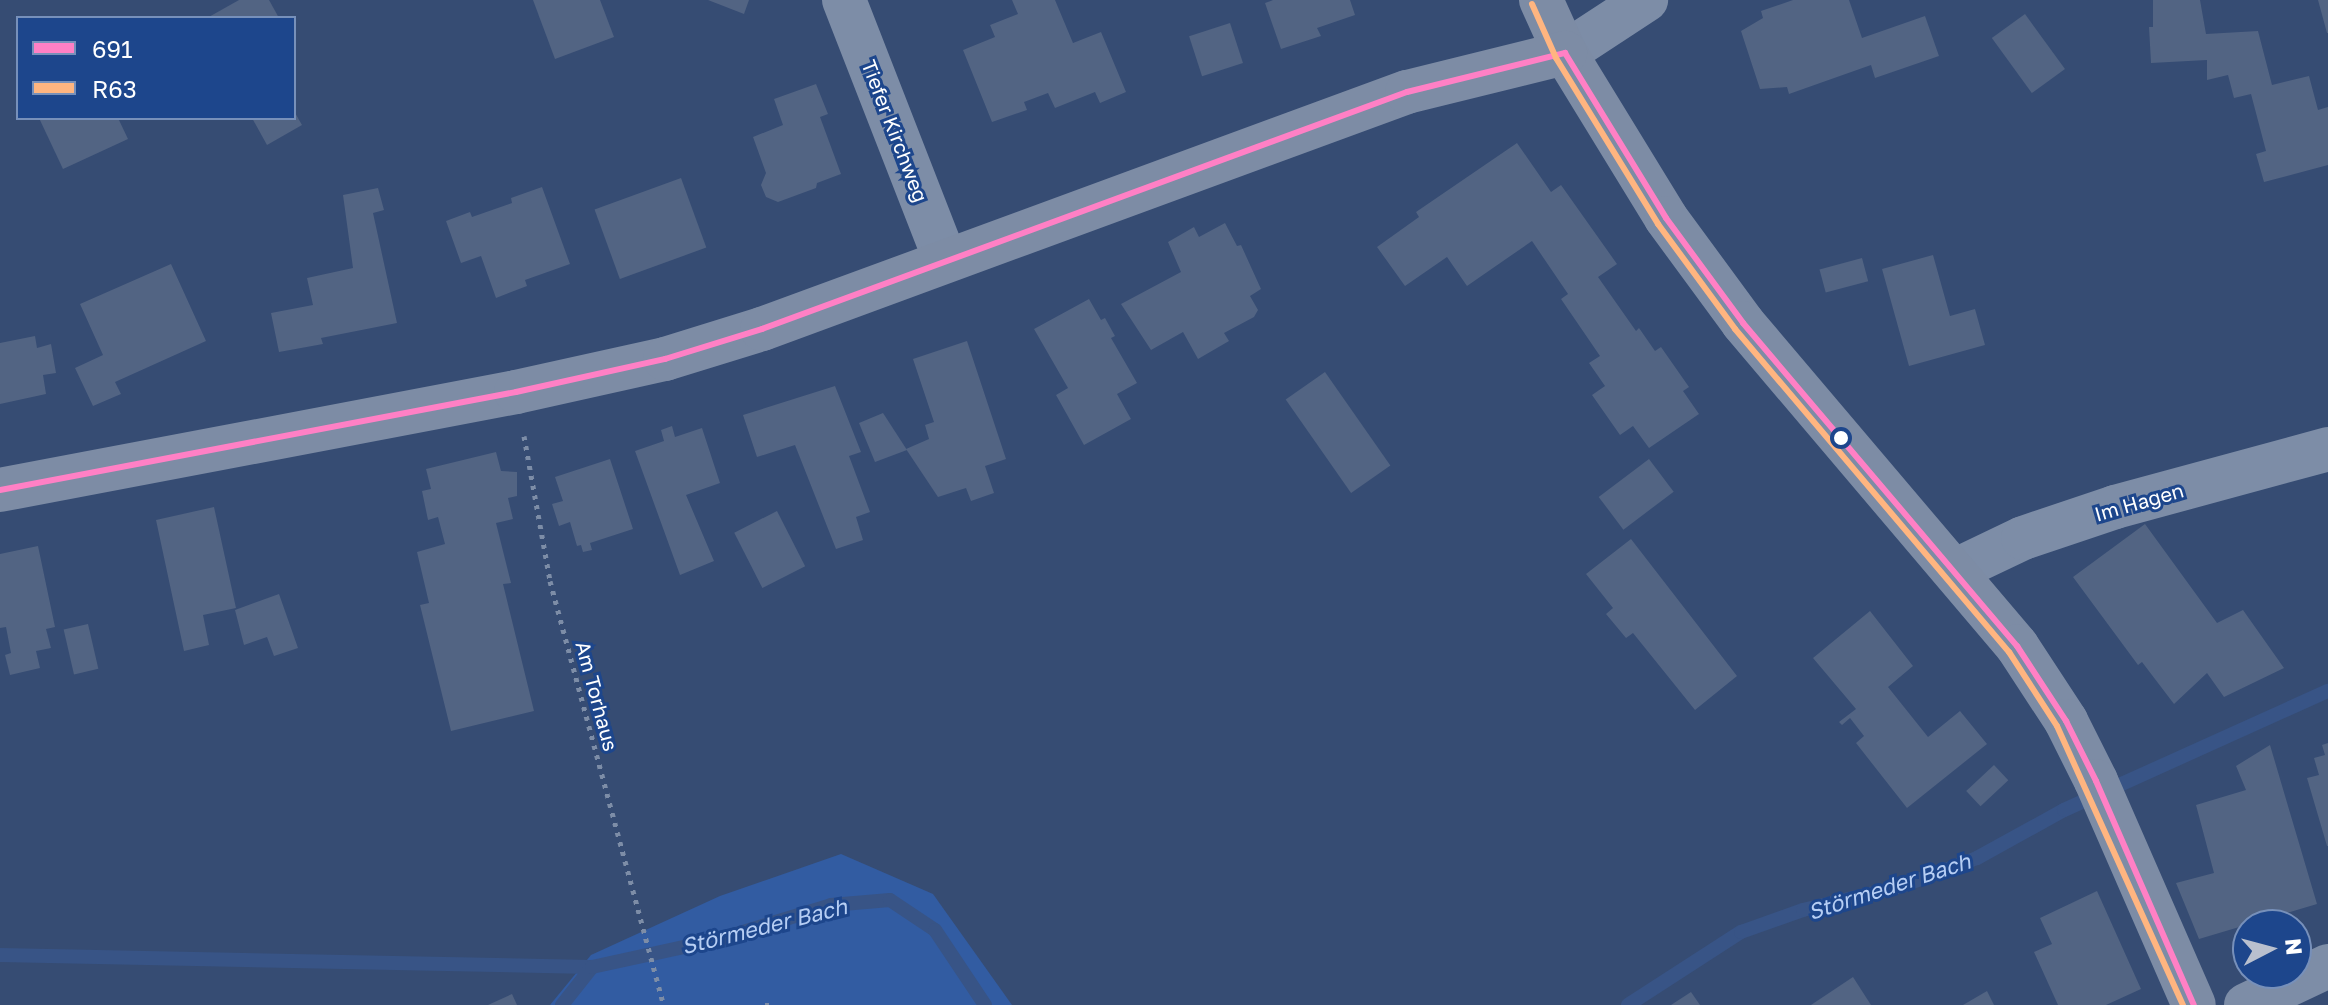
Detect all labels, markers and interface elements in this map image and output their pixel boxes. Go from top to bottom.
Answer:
legend [16,16,296,120]
text: 691 [92,34,133,63]
street label: Tiefer Kirchweg [857,57,933,205]
text: R63 [92,74,137,103]
unlabelled marker [1833,430,1849,446]
street label: Im Hagen [2092,478,2186,526]
street label: Am Torhaus [571,638,623,754]
water label: Störmeder Bach [1804,847,1974,925]
water label: Störmeder Bach [679,893,849,959]
north arrow [2232,909,2312,989]
text: N [2280,937,2309,956]

